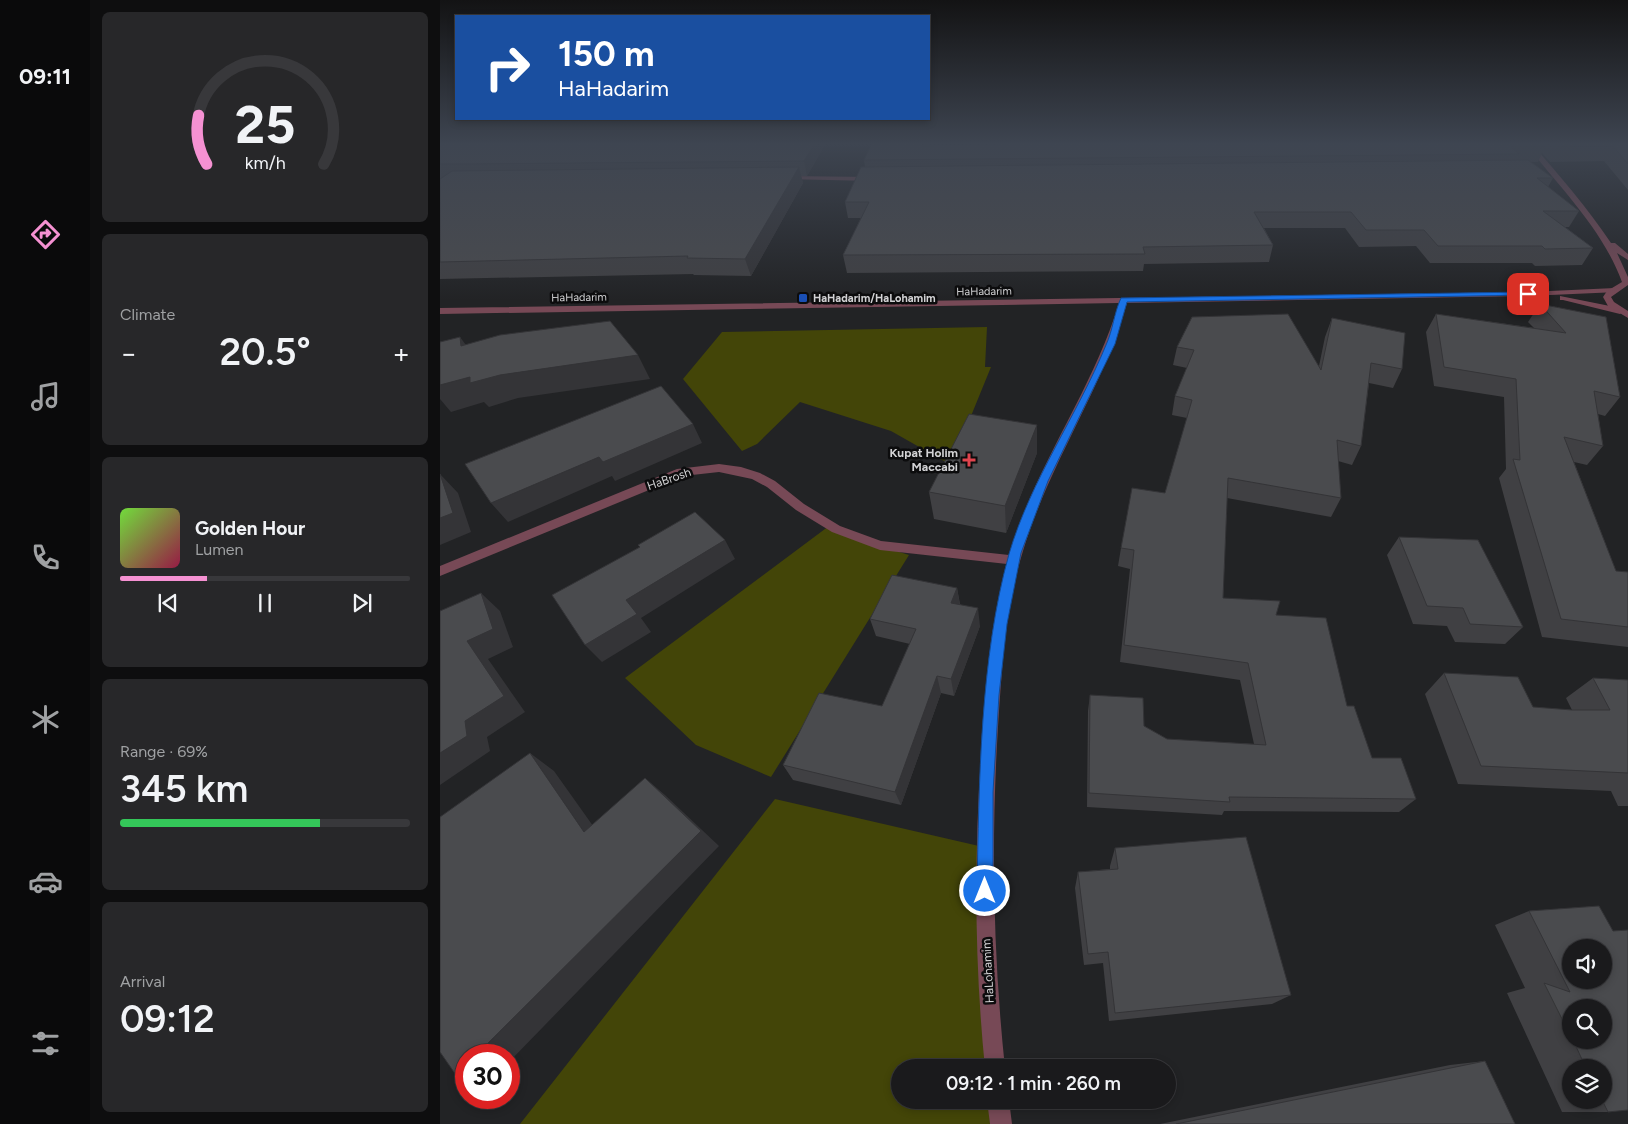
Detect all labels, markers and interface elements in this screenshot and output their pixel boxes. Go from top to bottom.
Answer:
text: 150 m [558,33,655,75]
icon: right [475,35,540,100]
text: 09:11 [19,63,71,90]
text: HaHadarim [558,75,669,102]
text: 25 [235,94,295,156]
text: km/h [245,152,285,173]
icon: directions [28,217,63,252]
pin [1507,273,1549,315]
icon: arrive [1514,280,1542,308]
street label: HaHadarim [956,285,1012,298]
street label: HaHadarim [551,291,607,304]
marker: HaHadarim/HaLohamim [797,292,809,304]
place label: HaHadarim/HaLohamim [813,292,936,305]
text: Climate [120,305,175,324]
text: 20.5° [219,329,311,375]
text: − [120,336,137,370]
text: + [393,336,410,370]
icon: music [28,379,63,414]
place label: Kupat Holim Maccabi [889,446,958,474]
marker: Kupat Holim Maccabi [962,453,976,467]
street label: HaBrosh [645,465,693,493]
text: Golden Hour [195,517,305,540]
icon: phone [28,540,63,575]
text: Lumen [195,540,244,559]
icon: previous [154,589,182,617]
icon: pause [251,589,279,617]
icon: next [348,589,376,617]
icon: climate [28,702,63,737]
text: Range · 69% [120,742,208,761]
text: 345 km [120,766,248,812]
icon: car [28,864,63,899]
position arrow [958,864,1010,916]
street label: HaLohamim [979,938,997,1004]
map controls [1562,939,1612,1109]
button: sound [1562,939,1612,989]
text: Arrival [120,972,165,991]
text: 09:12 [120,996,215,1042]
button: search [1562,999,1612,1049]
icon: filters [28,1026,63,1061]
speed limit sign: 30 [455,1044,520,1109]
button: layers [1562,1059,1612,1109]
text: 09:12 · 1 min · 260 m [946,1072,1121,1095]

